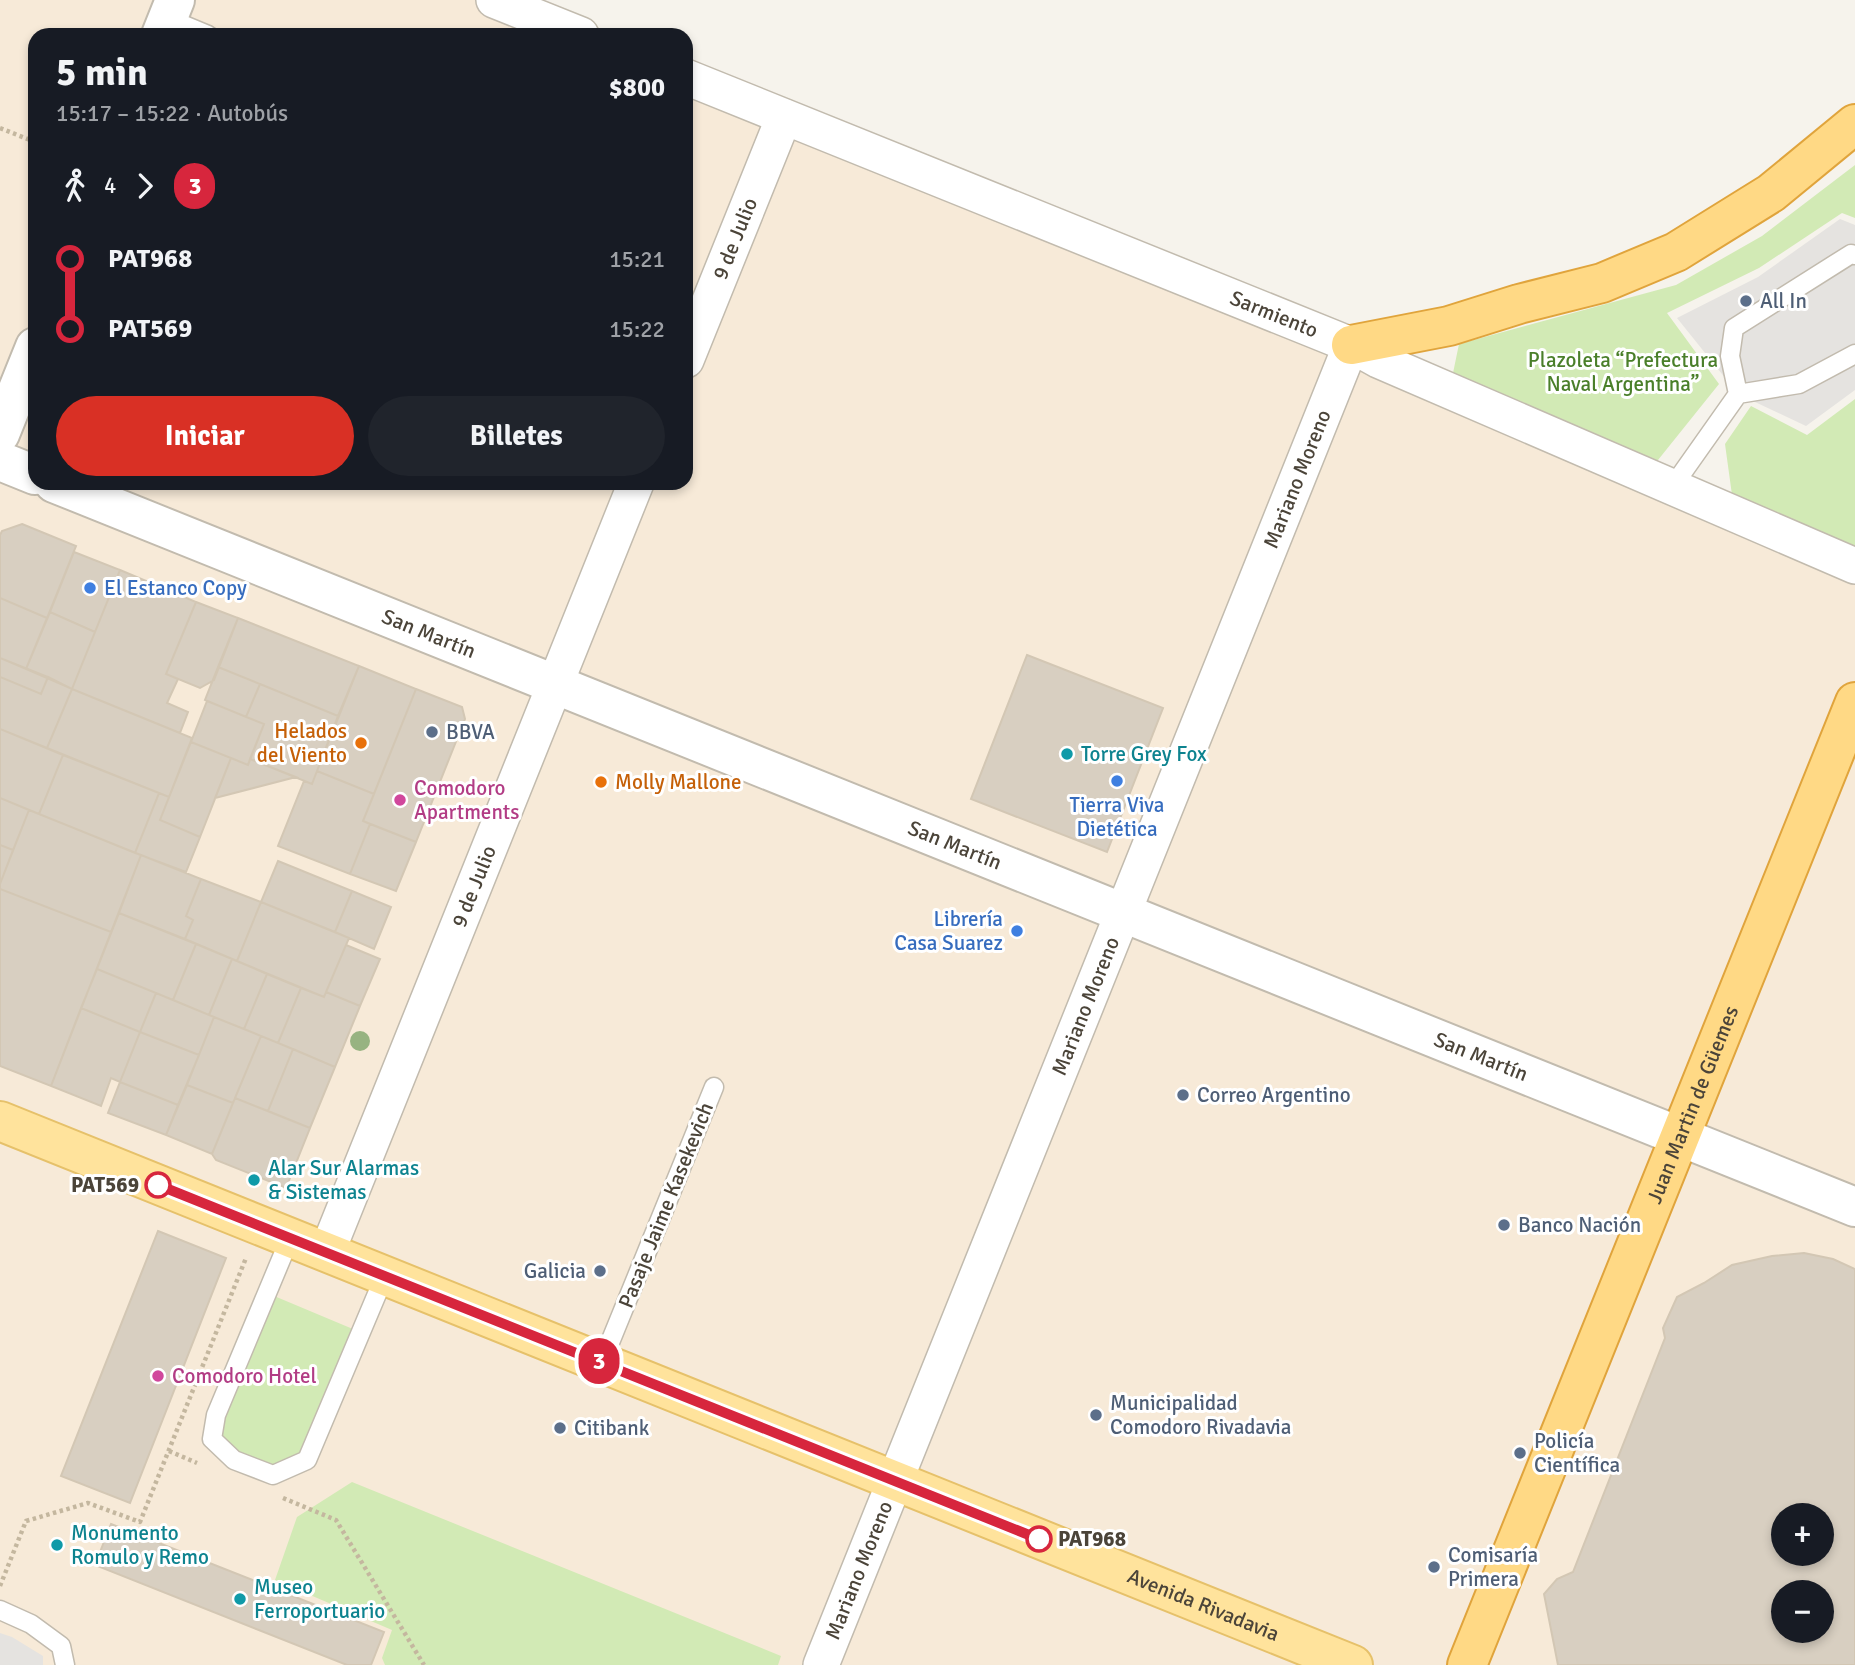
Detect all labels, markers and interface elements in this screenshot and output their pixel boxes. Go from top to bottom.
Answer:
text: 5 min [56,49,148,96]
text: $800 [609,72,665,104]
text: 15:17 – 15:22 · Autobús [56,99,288,128]
icon: walk [56,167,94,205]
icon: forward [126,167,164,205]
text: 4 [104,171,116,200]
text: 3 [188,171,201,201]
street label: 9 de Julio [707,194,763,283]
text: PAT968 [108,243,192,275]
text: 15:21 [609,245,665,274]
street label: Sarmiento [1226,285,1322,343]
place label: All In [1760,288,1807,314]
marker: All In [1738,293,1754,309]
text: PAT569 [108,313,192,345]
text: 15:22 [609,315,665,344]
park label: Plazoleta “Prefectura Naval Argentina” [1528,347,1718,397]
button: Iniciar [56,396,354,476]
button: Billetes [368,396,665,476]
street label: Mariano Moreno [1258,406,1337,552]
place label: El Estanco Copy [104,575,247,601]
marker: El Estanco Copy [82,580,98,596]
street label: San Martín [378,603,480,664]
place label: Helados del Viento [257,718,347,768]
place label: BBVA [446,719,495,745]
marker: BBVA [424,724,440,740]
marker: Helados del Viento [353,735,369,751]
place label: Torre Grey Fox [1081,741,1207,767]
marker: Torre Grey Fox [1059,746,1075,762]
place label: Molly Mallone [615,769,742,795]
marker: Tierra Viva Dietética [1109,773,1125,789]
marker: Molly Mallone [593,774,609,790]
place label: Comodoro Apartments [414,775,519,825]
marker: Comodoro Apartments [392,792,408,808]
place label: Tierra Viva Dietética [1070,792,1164,842]
street label: San Martín [904,815,1006,876]
street label: 9 de Julio [446,842,502,931]
place label: Librería Casa Suarez [894,906,1003,956]
marker: Librería Casa Suarez [1009,923,1025,939]
street label: Mariano Moreno [1046,933,1125,1079]
street label: Juan Martin de Güemes [1641,1002,1744,1207]
street label: San Martín [1430,1026,1532,1087]
place label: Correo Argentino [1197,1082,1351,1108]
marker: Correo Argentino [1175,1087,1191,1103]
street label: Pasaje Jaime Kasekevich [613,1098,719,1312]
place label: Alar Sur Alarmas & Sistemas [268,1155,419,1205]
place label: PAT569 [71,1172,139,1198]
marker: PAT569 [145,1172,171,1198]
marker: Alar Sur Alarmas & Sistemas [246,1172,262,1188]
place label: Banco Nación [1518,1212,1641,1238]
marker: Banco Nación [1496,1217,1512,1233]
place label: Galicia [524,1258,586,1284]
marker: Galicia [592,1263,608,1279]
line badge: 3 [576,1338,622,1384]
text: 3 [593,1346,605,1376]
place label: Comodoro Hotel [172,1363,317,1389]
marker: Comodoro Hotel [150,1368,166,1384]
place label: Municipalidad Comodoro Rivadavia [1110,1390,1291,1440]
marker: Municipalidad Comodoro Rivadavia [1088,1407,1104,1423]
place label: Citibank [574,1415,650,1441]
marker: Citibank [552,1420,568,1436]
place label: Policía Científica [1534,1428,1620,1478]
marker: Policía Científica [1512,1445,1528,1461]
street label: Mariano Moreno [820,1497,898,1644]
map controls [1771,1503,1834,1643]
button: + [1771,1503,1834,1566]
place label: Monumento Romulo y Remo [71,1520,209,1570]
marker: PAT968 [1026,1526,1052,1552]
place label: PAT968 [1058,1526,1126,1552]
marker: Monumento Romulo y Remo [49,1537,65,1553]
place label: Comisaría Primera [1448,1542,1538,1592]
marker: Comisaría Primera [1426,1559,1442,1575]
street label: Avenida Rivadavia [1124,1563,1283,1647]
place label: Museo Ferroportuario [254,1574,385,1624]
button: − [1771,1580,1834,1643]
marker: Museo Ferroportuario [232,1591,248,1607]

